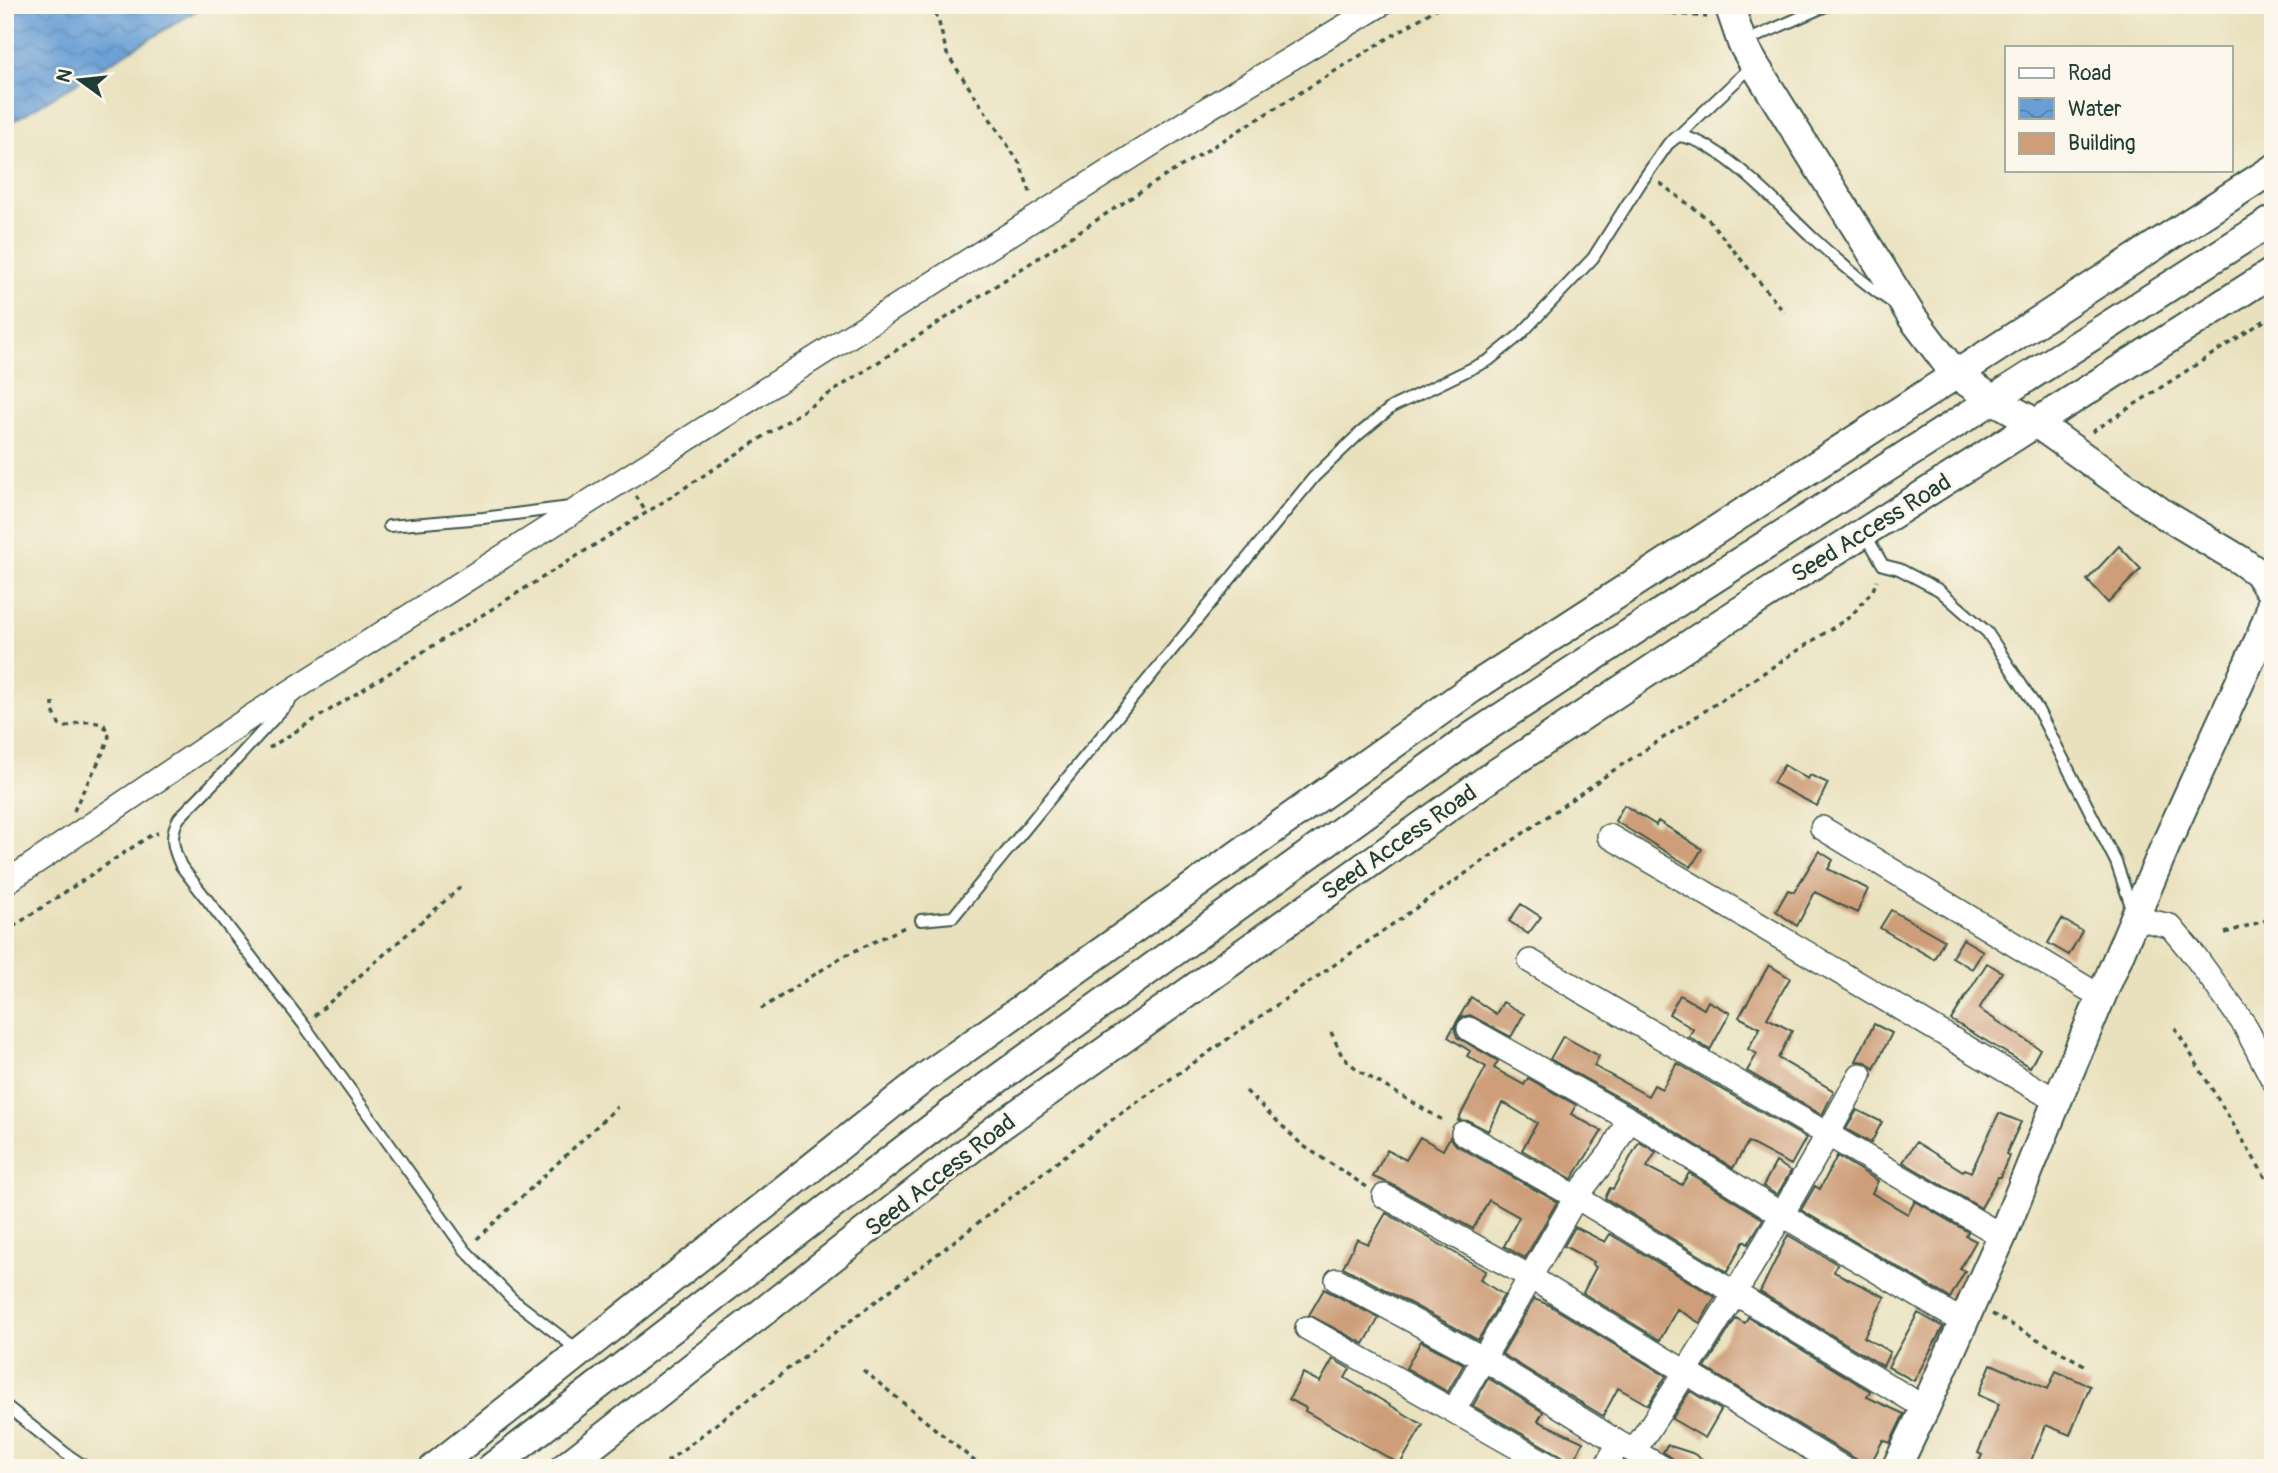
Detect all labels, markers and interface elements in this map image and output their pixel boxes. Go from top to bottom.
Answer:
north arrow [46,46,116,116]
legend [2005,46,2232,172]
text: Road [2068,60,2112,87]
text: N [51,66,78,85]
text: Water [2068,96,2122,123]
text: Building [2068,130,2135,157]
street label: Seed Access Road [1786,468,1956,589]
street label: Seed Access Road [1316,778,1482,907]
street label: Seed Access Road [859,1108,1021,1243]

